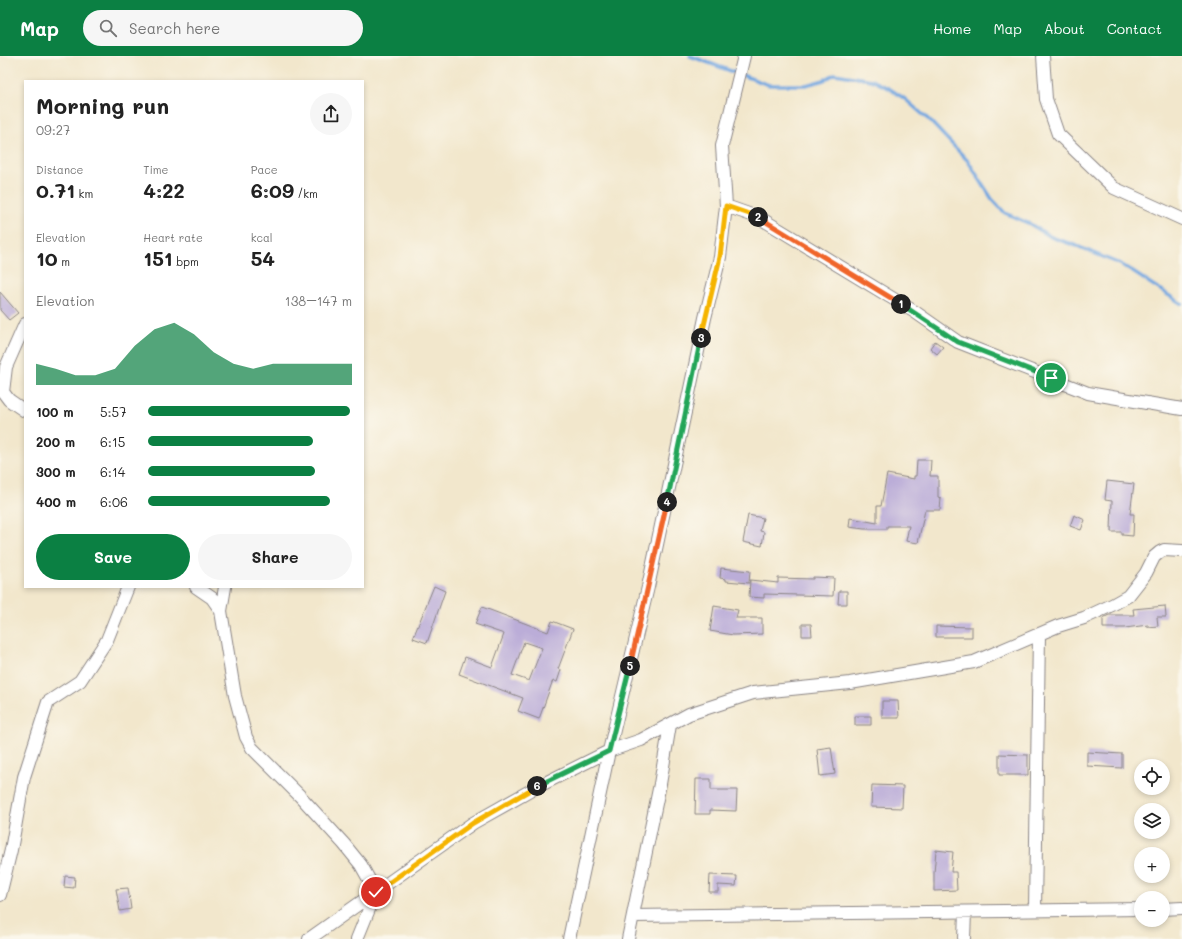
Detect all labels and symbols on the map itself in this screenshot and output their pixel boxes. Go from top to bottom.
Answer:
pin: 2 [748,207,768,227]
pin: 1 [891,294,911,314]
pin: 3 [691,328,711,348]
pin [1034,361,1068,395]
pin: 4 [657,492,677,512]
pin: 5 [620,656,640,676]
pin: 6 [527,776,547,796]
pin [359,875,393,909]

